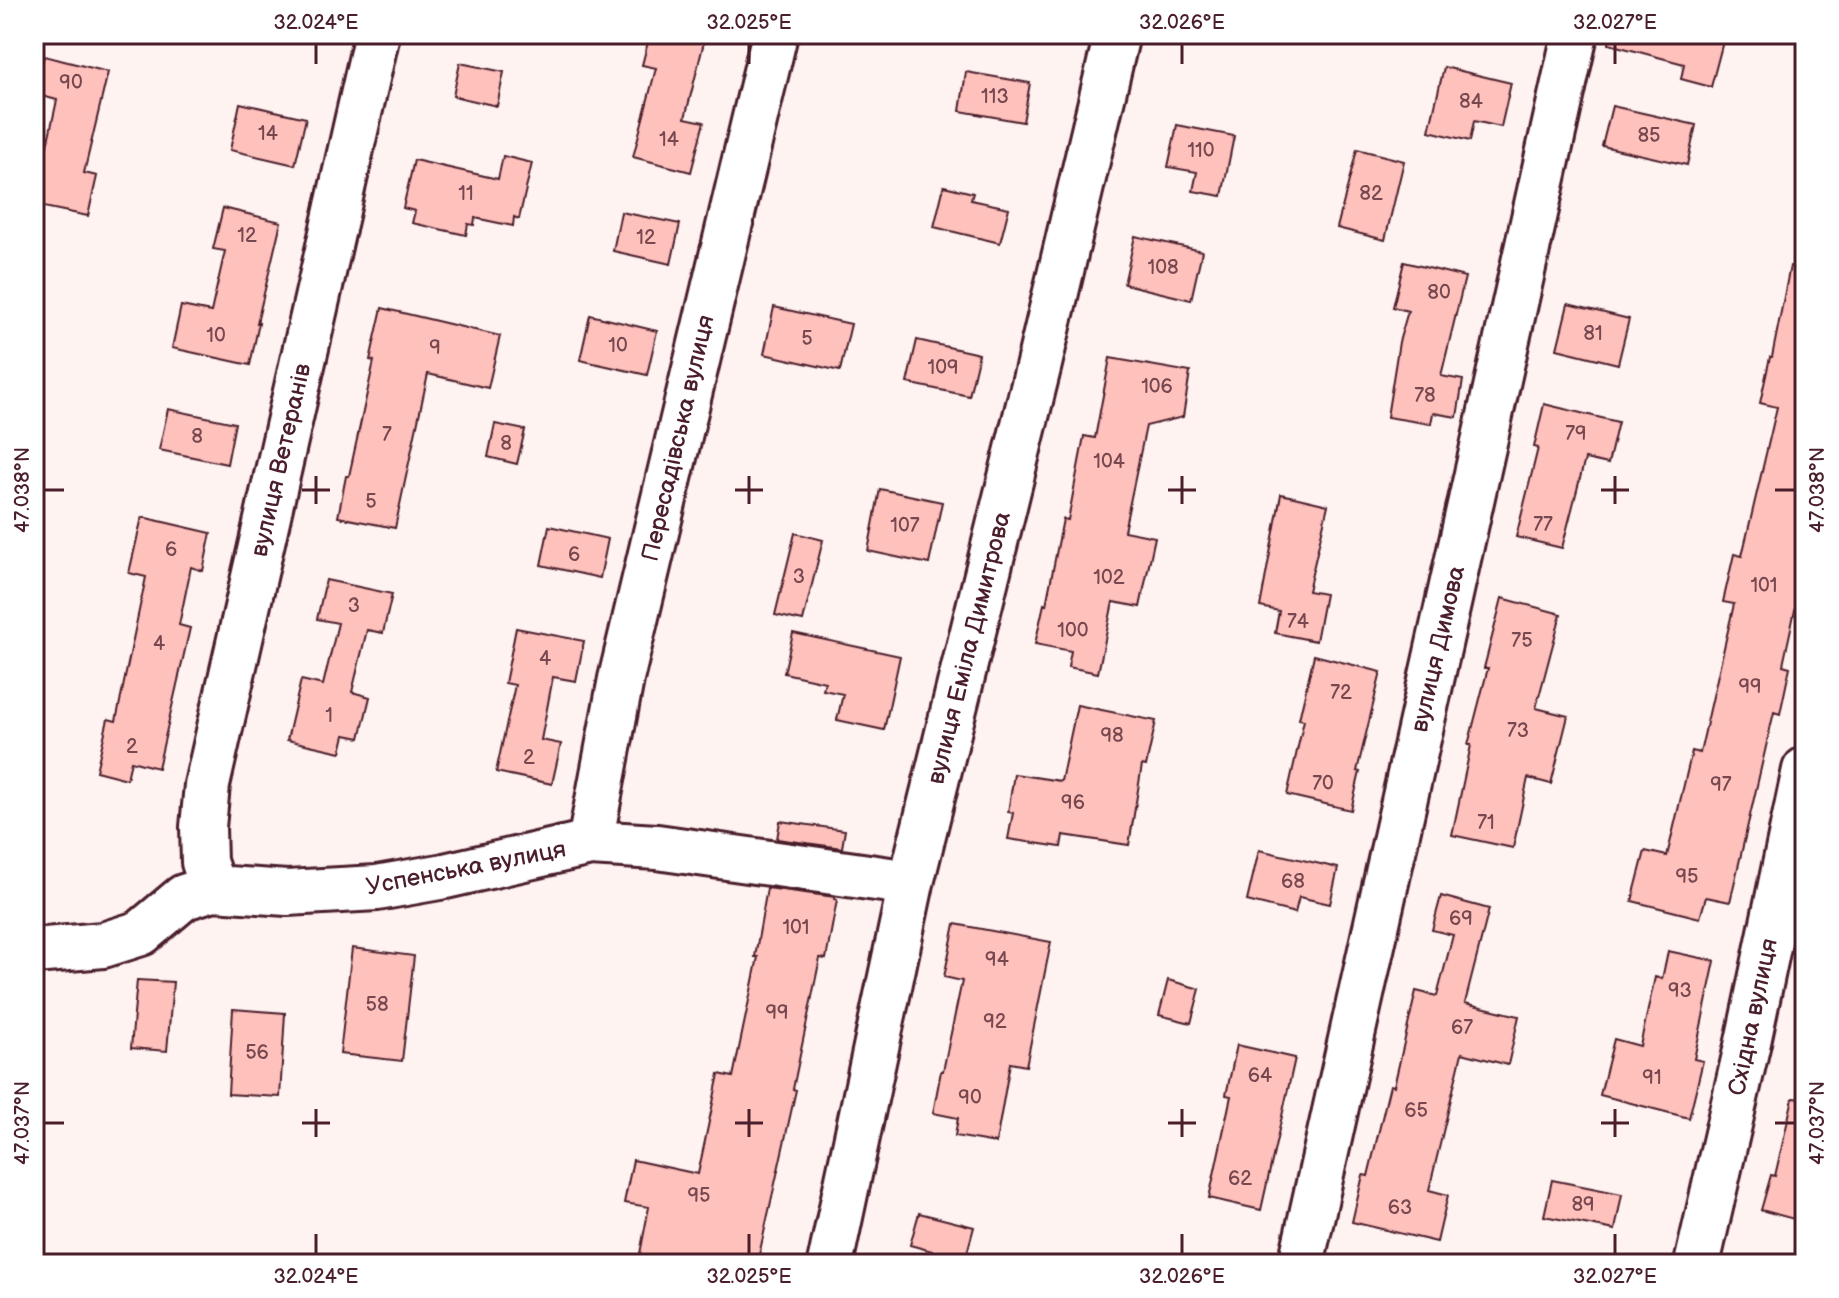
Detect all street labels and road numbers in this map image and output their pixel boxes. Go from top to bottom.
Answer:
street label: Пересадівська вулиця [636,312,720,564]
street label: вулиця Ветеранів [245,360,317,559]
street label: вулиця Еміла Димитрова [921,509,1017,787]
street label: вулиця Димова [1405,563,1471,735]
street label: Успенська вулиця [364,834,568,902]
street label: Східна вулиця [1722,936,1784,1098]

